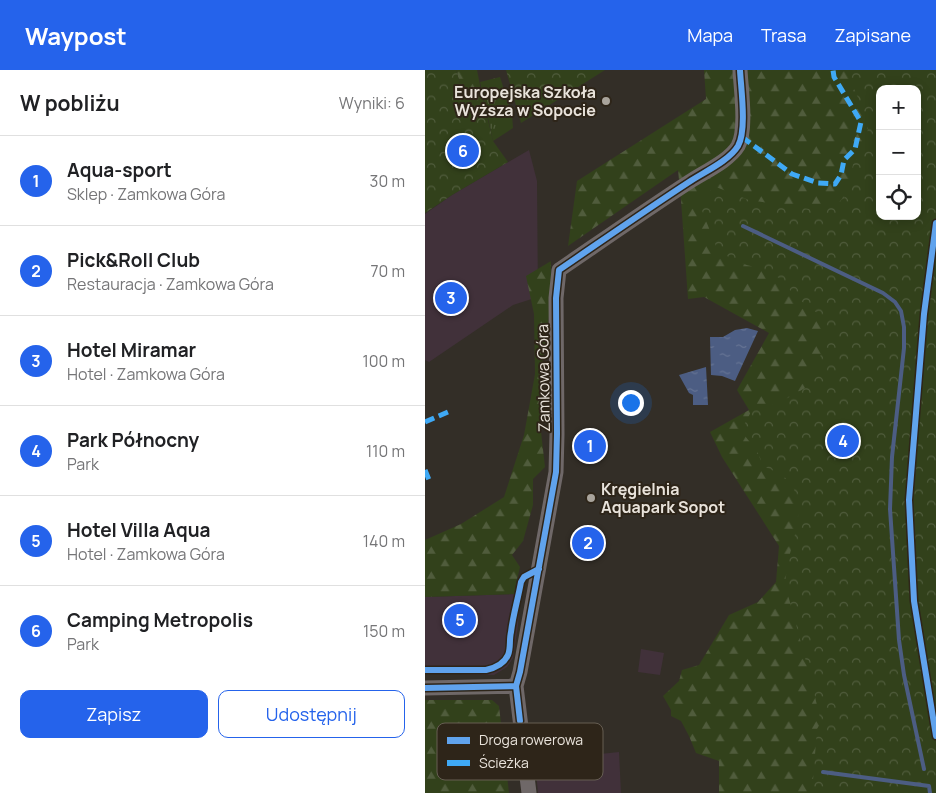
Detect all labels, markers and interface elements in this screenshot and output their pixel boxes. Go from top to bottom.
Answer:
text: Waypost [25,19,127,52]
text: Mapa [687,23,733,47]
text: Trasa [761,23,806,47]
text: Zapisane [834,23,911,47]
place label: Europejska Szkoła Wyższa w Sopocie [454,81,596,121]
map controls [876,85,921,220]
button: + [876,85,921,130]
text: W pobliżu [20,89,120,117]
text: Wyniki: 6 [339,92,405,114]
marker: Europejska Szkoła Wyższa w Sopocie [600,95,612,107]
button: − [876,130,921,175]
pin: 6 [447,132,479,170]
text: Aqua-sport [67,157,172,183]
text: 1 [32,170,40,192]
text: 30 m [370,170,405,192]
button: locate [876,175,921,220]
text: Sklep · Zamkowa Góra [67,183,225,205]
text: Pick&Roll Club [67,247,200,273]
text: 2 [31,260,41,282]
text: 70 m [370,260,405,282]
text: Restauracja · Zamkowa Góra [67,273,274,295]
pin: 3 [435,279,467,317]
street label: Zamkowa Góra [531,324,555,432]
text: Hotel Miramar [67,337,196,363]
text: 3 [31,350,41,372]
text: 100 m [362,350,405,372]
text: Hotel · Zamkowa Góra [67,363,225,385]
your location [618,390,644,416]
pin: 4 [827,422,859,460]
text: Park Północny [67,427,199,453]
pin: 1 [574,427,606,465]
text: 4 [31,440,41,462]
text: 110 m [366,440,405,462]
text: Park [67,453,99,475]
place label: Kręgielnia Aquapark Sopot [601,478,725,518]
marker: Kręgielnia Aquapark Sopot [585,492,597,504]
text: Hotel Villa Aqua [67,517,211,543]
pin: 2 [572,524,604,562]
text: 5 [31,530,41,552]
text: 140 m [363,530,405,552]
text: Hotel · Zamkowa Góra [67,543,225,565]
pin: 5 [444,601,476,639]
text: Camping Metropolis [67,607,253,633]
text: 6 [31,620,41,642]
text: 150 m [363,620,405,642]
text: Park [67,633,99,655]
button: Zapisz [20,690,208,738]
button: Udostępnij [218,690,405,738]
legend [437,723,603,780]
text: Droga rowerowa [479,730,583,749]
text: Ścieżka [479,753,529,772]

